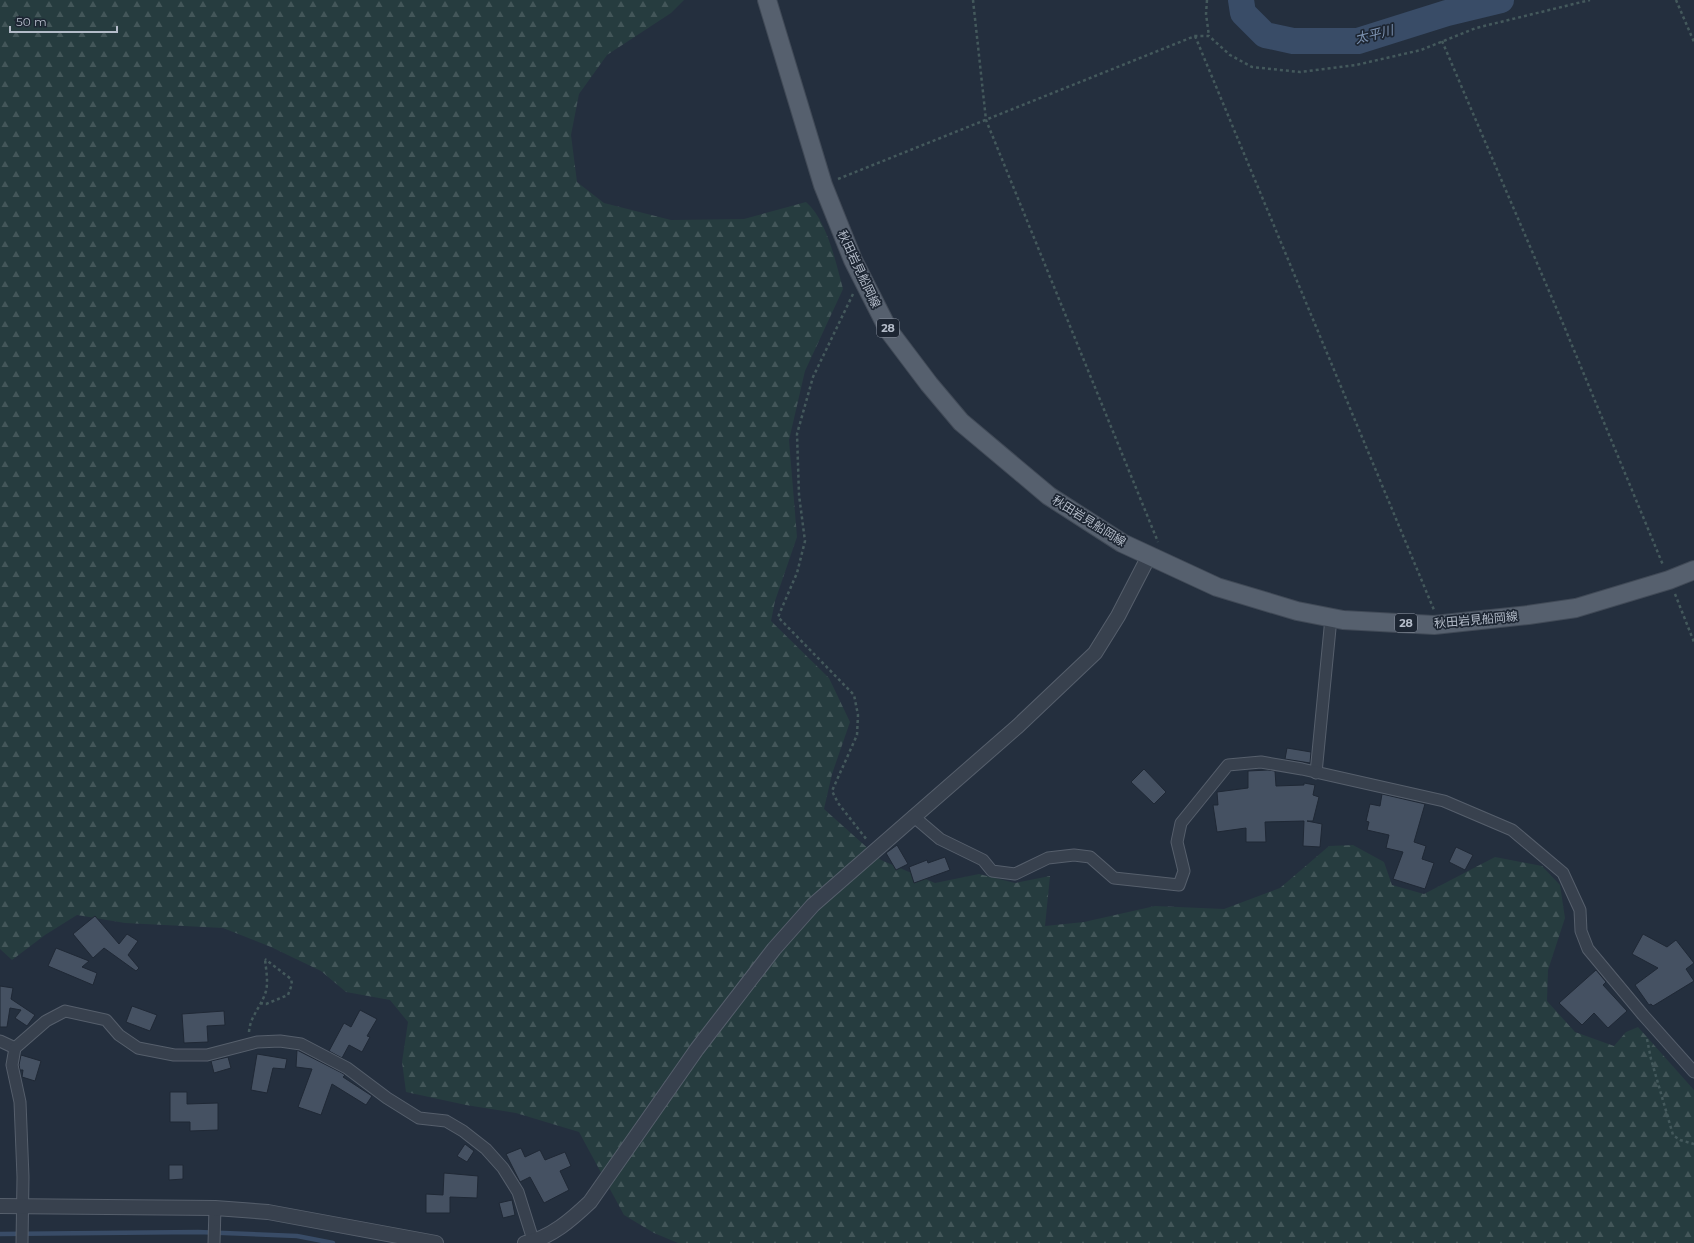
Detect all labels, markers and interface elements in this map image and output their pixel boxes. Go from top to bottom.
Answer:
scale bar [10,8,117,34]
text: 50 m [16,14,47,29]
water label: 太平川 [1353,21,1397,46]
street label: 秋田岩見船岡線 [835,228,884,310]
road number: 28 [877,319,899,337]
street label: 秋田岩見船岡線 [1050,492,1129,549]
street label: 秋田岩見船岡線 [1433,608,1518,631]
road number: 28 [1395,614,1417,632]

